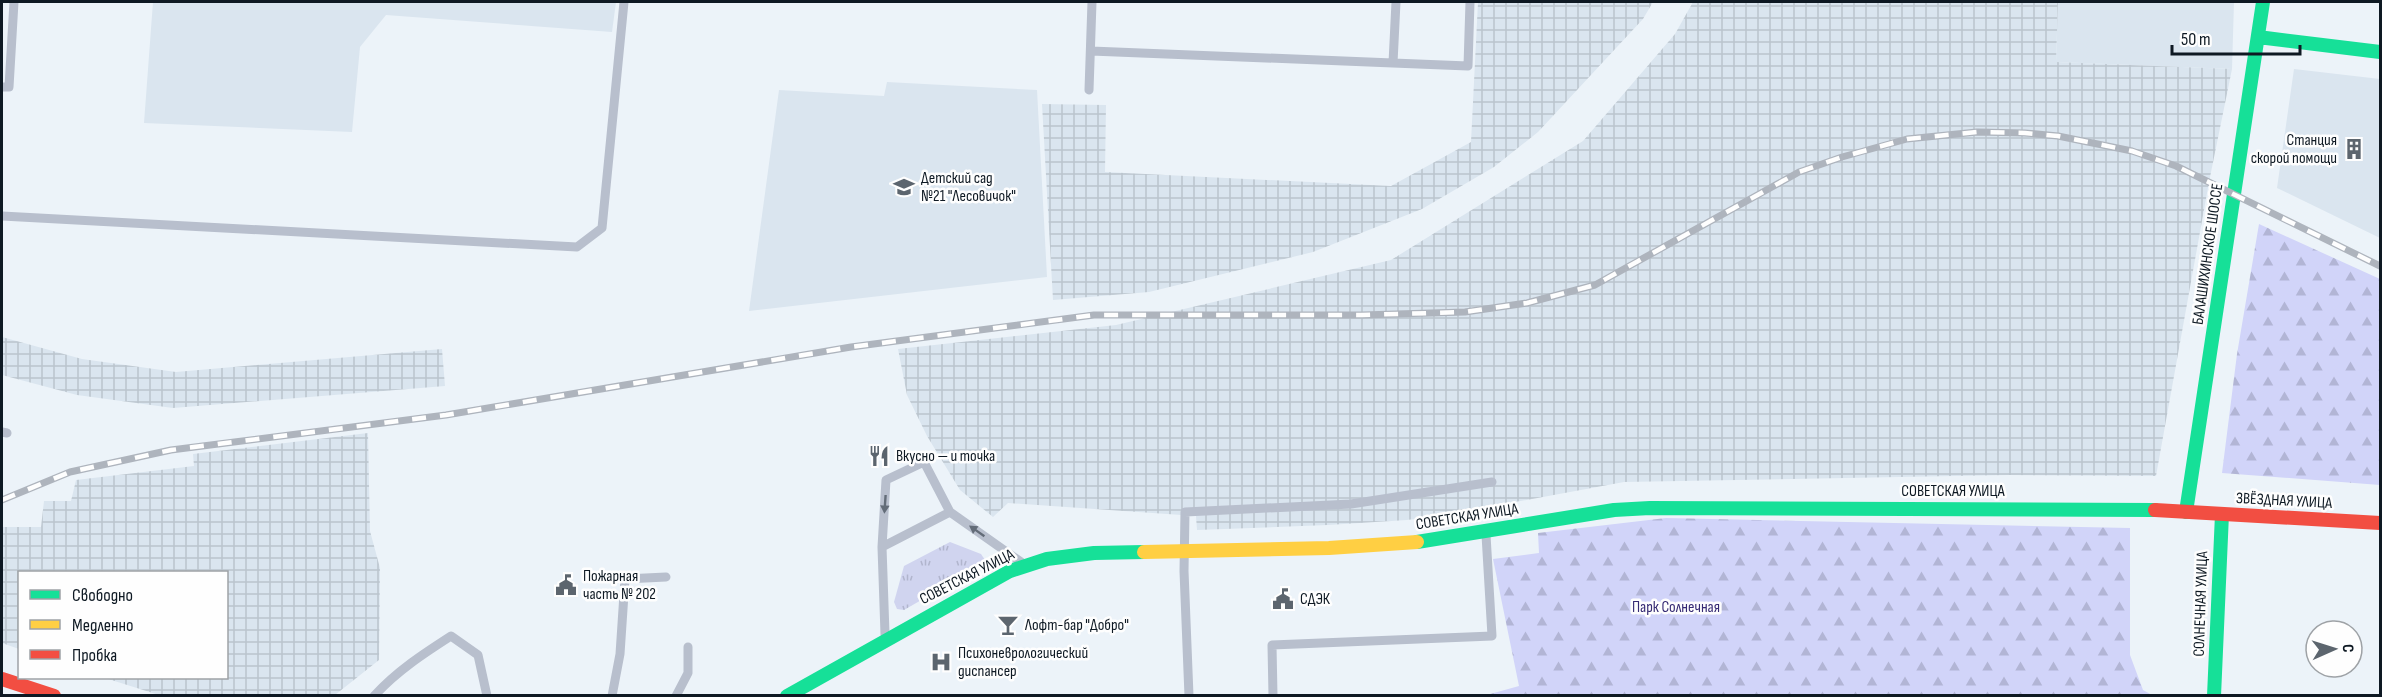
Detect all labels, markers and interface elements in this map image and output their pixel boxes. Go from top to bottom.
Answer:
scale bar [2172,18,2300,56]
text: 50 m [2181,29,2211,50]
place label: Станция скорой помощи [2251,131,2337,168]
building icon: Станция скорой помощи [2342,137,2366,161]
place label: Детский сад №21 "Лесовичок" [921,169,1016,206]
school or university icon: Детский сад №21 "Лесовичок" [892,175,916,199]
street label: БАЛАШИХИНСКОЕ ШОССЕ [2189,182,2227,326]
restaurant icon: Вкусно — и точка [867,444,891,468]
place label: Вкусно — и точка [896,447,995,466]
street label: СОВЕТСКАЯ УЛИЦА [1901,482,2005,501]
street label: ЗВЁЗДНАЯ УЛИЦА [2235,489,2333,513]
one-way arrow [880,494,889,513]
street label: СОВЕТСКАЯ УЛИЦА [1414,500,1520,534]
one-way arrow [970,525,986,537]
street label: СОВЕТСКАЯ УЛИЦА [917,545,1017,609]
street label: СОЛНЕЧНАЯ УЛИЦА [2190,551,2212,657]
place label: Пожарная часть № 202 [583,567,656,604]
legend [18,571,228,679]
public building icon: Пожарная часть № 202 [554,573,578,597]
text: Свободно [72,585,133,606]
public building icon: СДЭК [1271,587,1295,611]
place label: СДЭК [1300,590,1331,609]
park label: Парк Солнечная [1632,598,1720,617]
bar icon: Лофт-бар "Добро" [996,613,1020,637]
text: Медленно [72,615,134,636]
place label: Лофт-бар "Добро" [1024,616,1129,635]
north arrow [2304,619,2364,679]
place label: Психоневрологический диспансер [958,644,1088,681]
text: С [2338,644,2357,653]
text: Пробка [72,645,117,666]
hospital icon: Психоневрологический диспансер [929,650,953,674]

